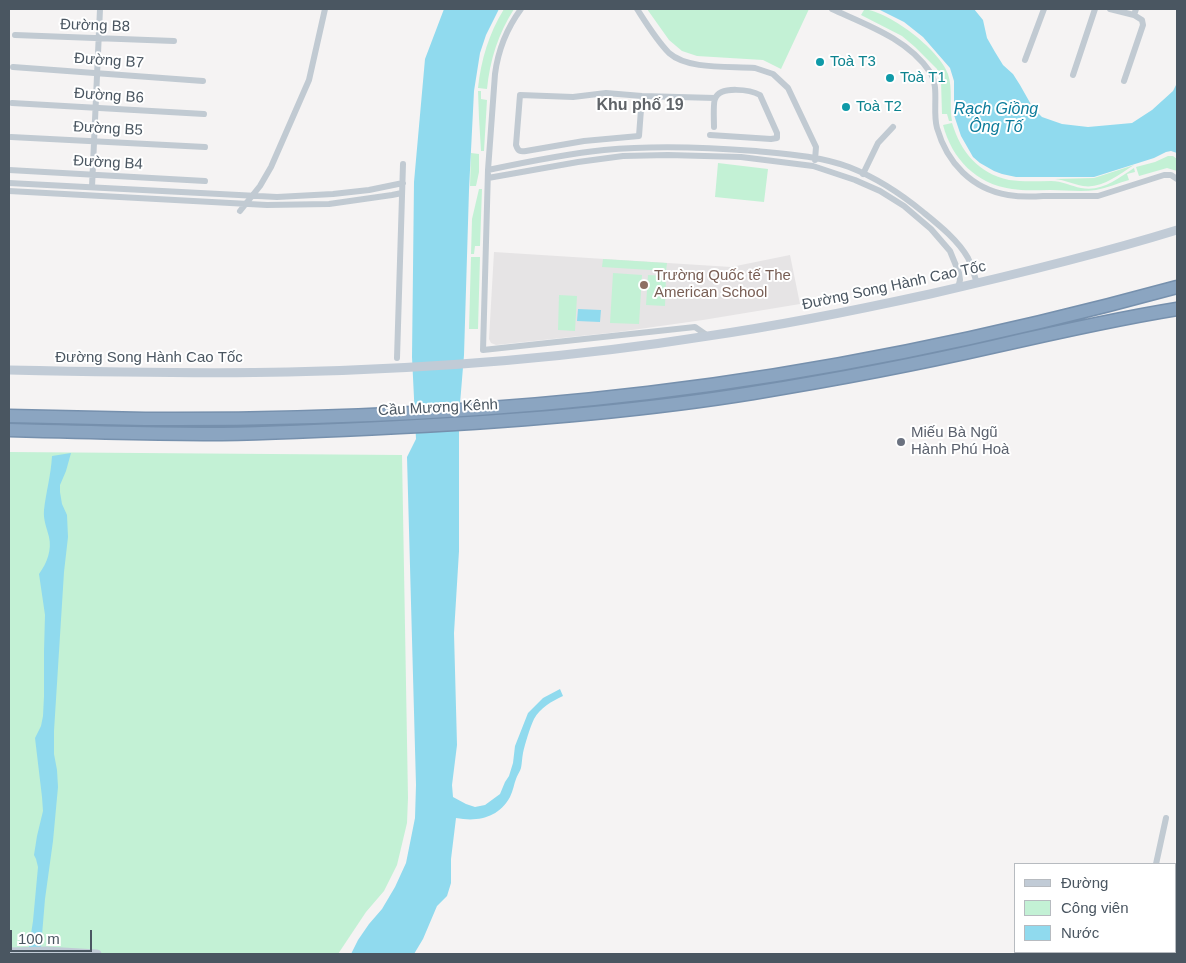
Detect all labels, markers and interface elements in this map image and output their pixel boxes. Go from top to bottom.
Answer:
street label: Đường B8 [60,16,130,36]
street label: Đường B7 [74,50,144,72]
place label: Toà T3 [830,53,876,71]
marker: Toà T3 [814,56,826,68]
place label: Toà T1 [900,69,946,87]
marker: Toà T1 [884,72,896,84]
street label: Đường B6 [74,85,144,107]
district label: Khu phố 19 [596,96,684,116]
place label: Toà T2 [856,98,902,116]
water label: Rạch Giồng Ông Tố [954,100,1038,138]
marker: Toà T2 [840,101,852,113]
street label: Đường B5 [73,118,143,140]
street label: Đường B4 [73,152,143,174]
street label: Đường Song Hành Cao Tốc [800,258,988,314]
place label: Trường Quốc tế The American School [654,267,791,302]
marker: Trường Quốc tế The American School [638,279,650,291]
street label: Đường Song Hành Cao Tốc [55,349,243,367]
street label: Cầu Mương Kênh [378,396,498,420]
place label: Miếu Bà Ngũ Hành Phú Hoà [911,424,1009,459]
marker: Miếu Bà Ngũ Hành Phú Hoà [895,436,907,448]
legend [1014,863,1176,953]
text: Đường [1061,874,1108,891]
text: Công viên [1061,899,1129,916]
scale bar [12,920,95,952]
text: Nước [1061,924,1099,941]
text: 100 m [18,930,60,947]

